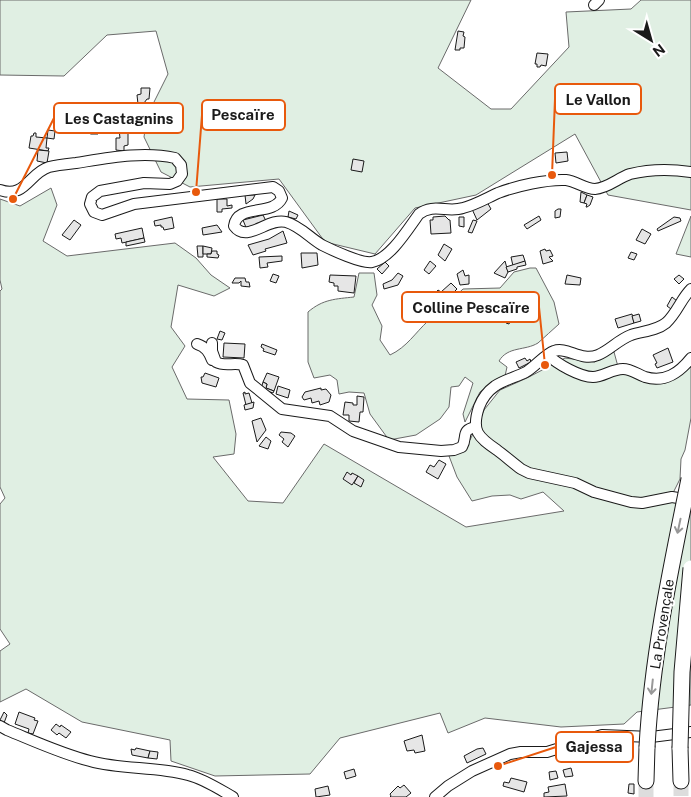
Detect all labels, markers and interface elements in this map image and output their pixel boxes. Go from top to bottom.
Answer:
north arrow [626,15,676,65]
text: N [650,41,668,60]
callout: Le Vallon [555,84,641,114]
text: Le Vallon [565,91,631,108]
callout: Pescaïre [202,100,285,130]
callout: Les Castagnins [54,103,183,133]
text: Pescaïre [211,106,275,123]
text: Les Castagnins [65,110,174,127]
callout: Colline Pescaïre [402,292,539,322]
text: Colline Pescaïre [412,299,530,316]
one-way arrow [674,518,683,534]
street label: La Provençale [647,578,677,670]
one-way arrow [647,678,657,694]
callout: Gajessa [556,732,633,762]
text: Gajessa [565,738,623,755]

